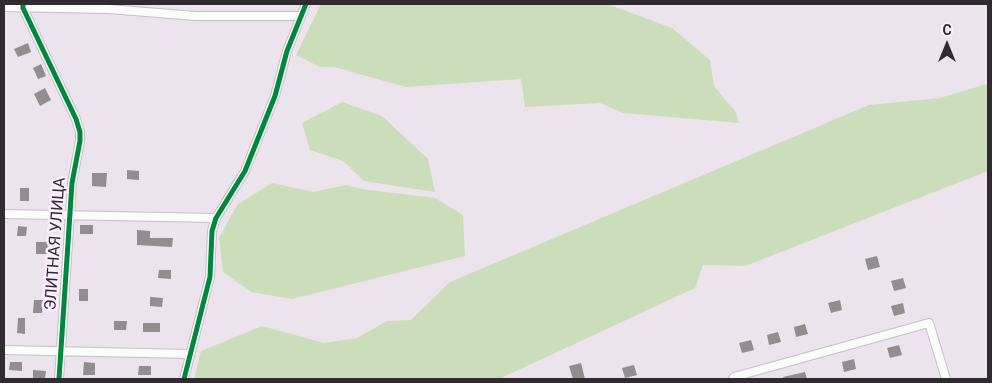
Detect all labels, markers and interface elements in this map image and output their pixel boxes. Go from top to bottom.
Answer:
north arrow [922,20,972,70]
text: С [942,22,952,38]
street label: ЭЛИТНАЯ УЛИЦА [42,177,70,311]

